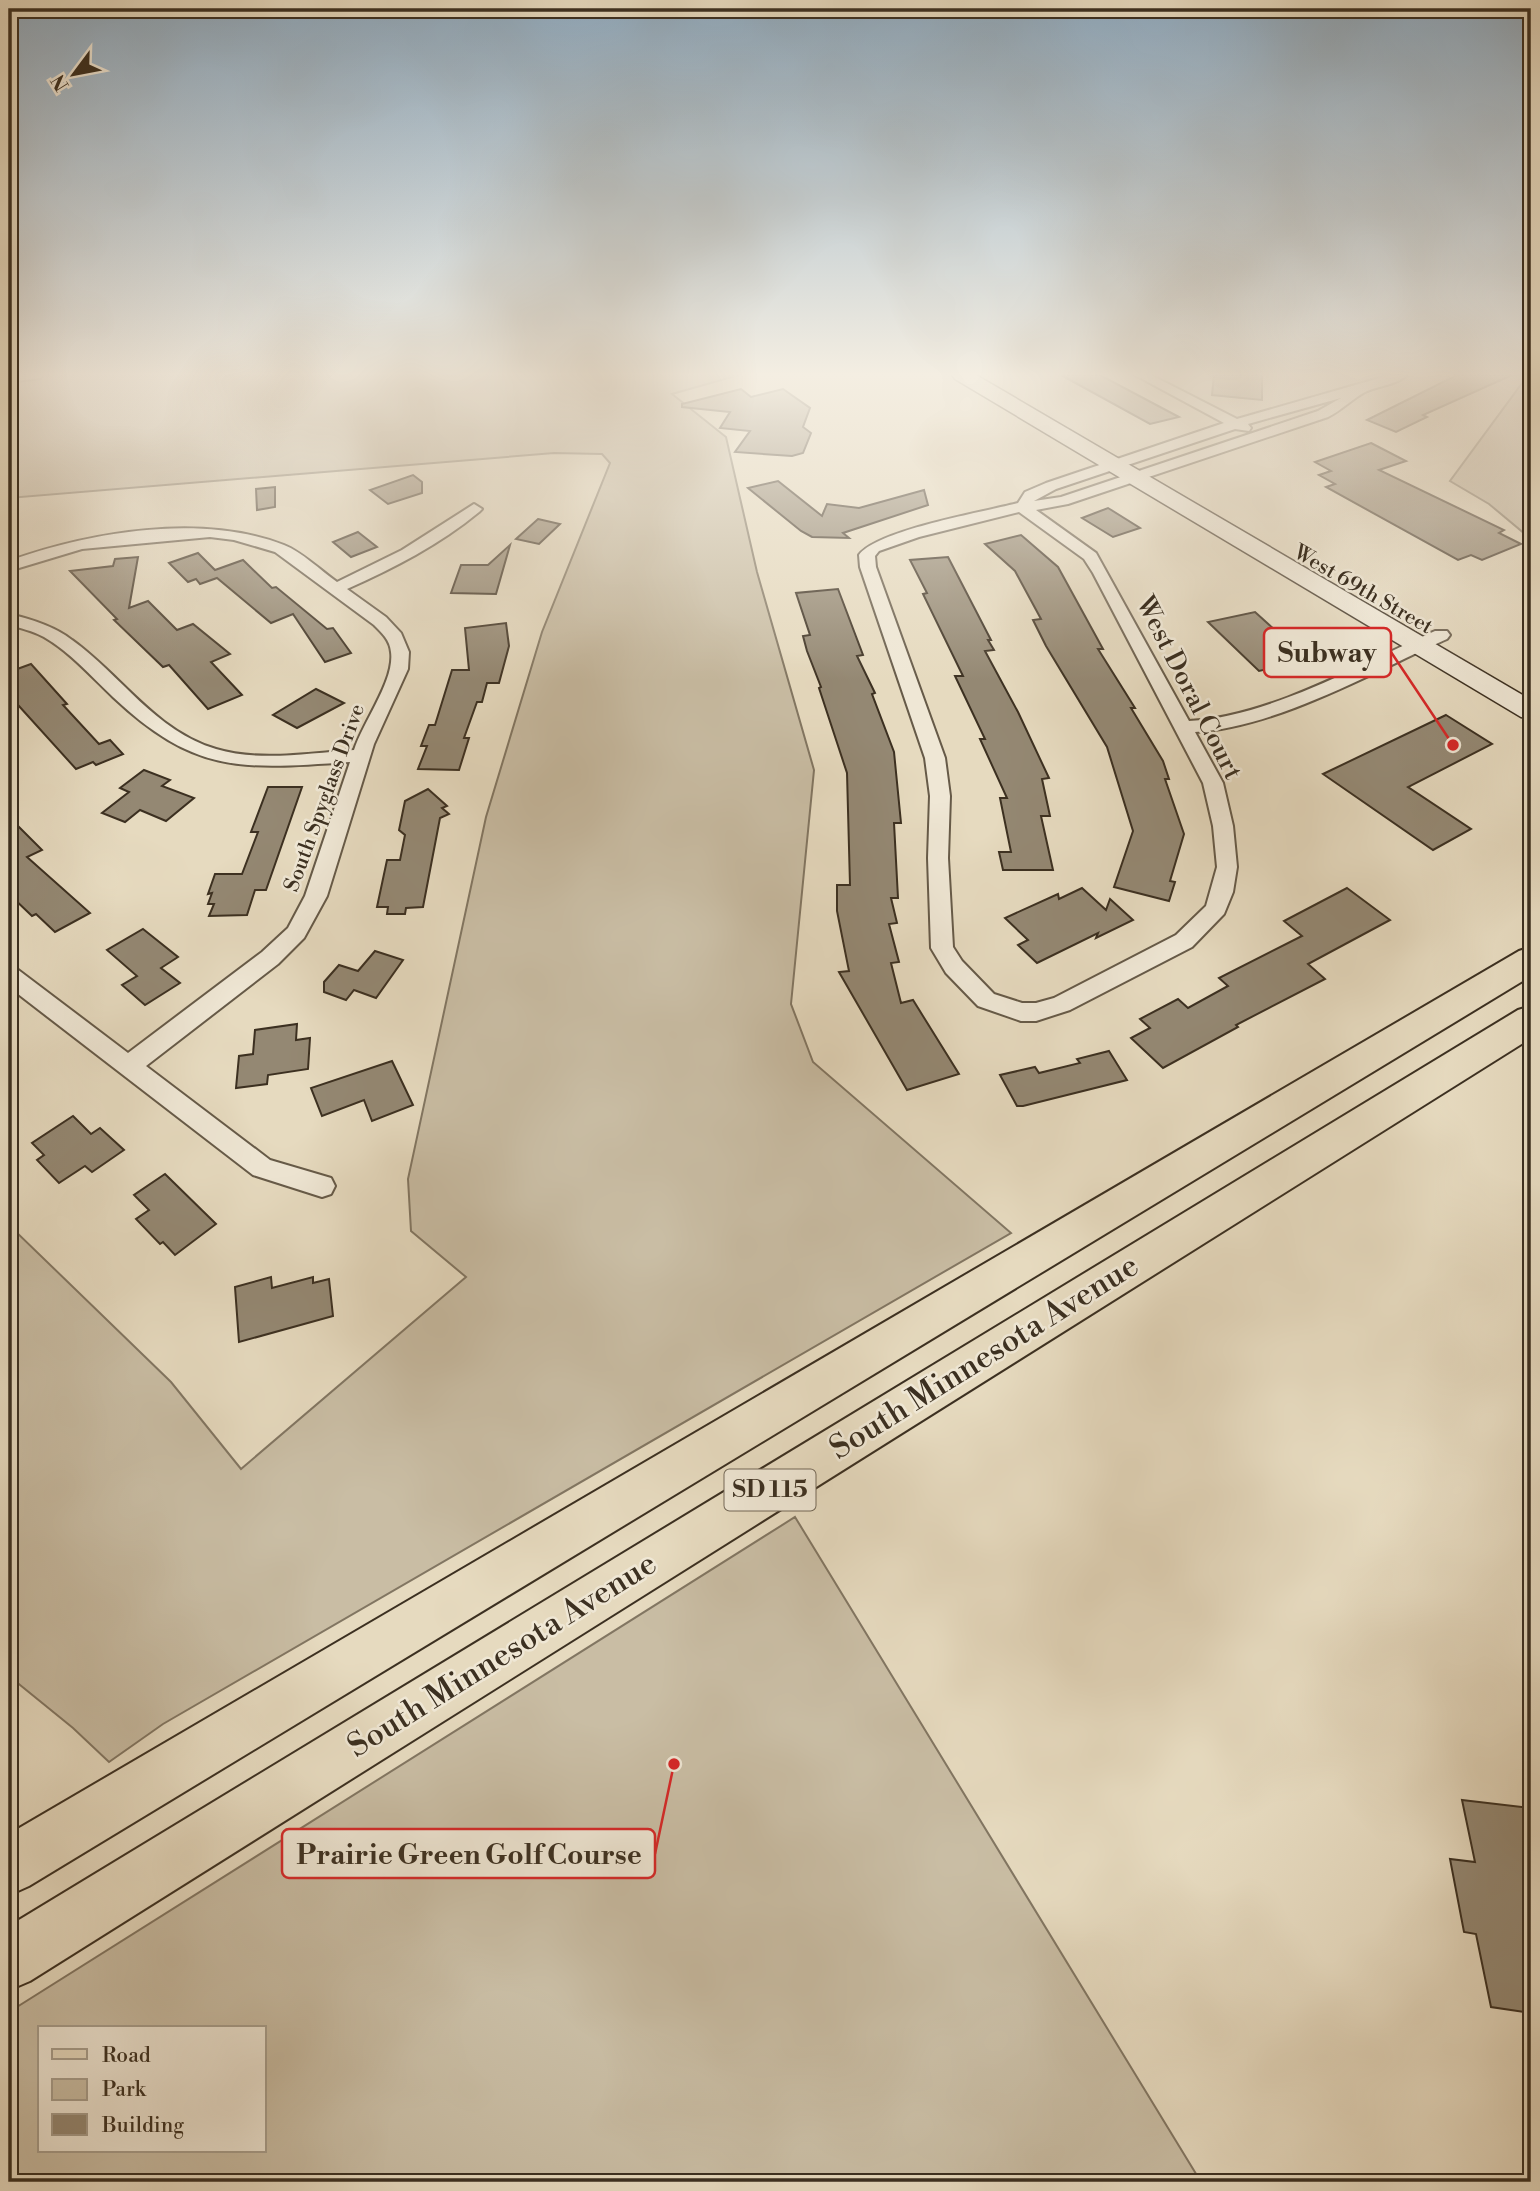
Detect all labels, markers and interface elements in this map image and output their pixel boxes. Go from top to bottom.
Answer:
north arrow [38,38,108,108]
text: N [46,70,75,95]
street label: West 69th Street [1288,539,1438,641]
street label: West Doral Court [1128,590,1249,785]
callout: Subway [1264,628,1391,677]
text: Subway [1277,636,1378,671]
street label: South Spyglass Drive [279,701,371,895]
street label: South Minnesota Avenue [822,1245,1146,1469]
road number: SD 115 [724,1470,816,1510]
street label: South Minnesota Avenue [340,1543,664,1767]
callout: Prairie Green Golf Course [282,1829,655,1878]
text: Prairie Green Golf Course [296,1838,642,1873]
legend [38,2026,266,2152]
text: Road [102,2043,151,2069]
text: Park [102,2077,147,2103]
text: Building [101,2113,184,2139]

